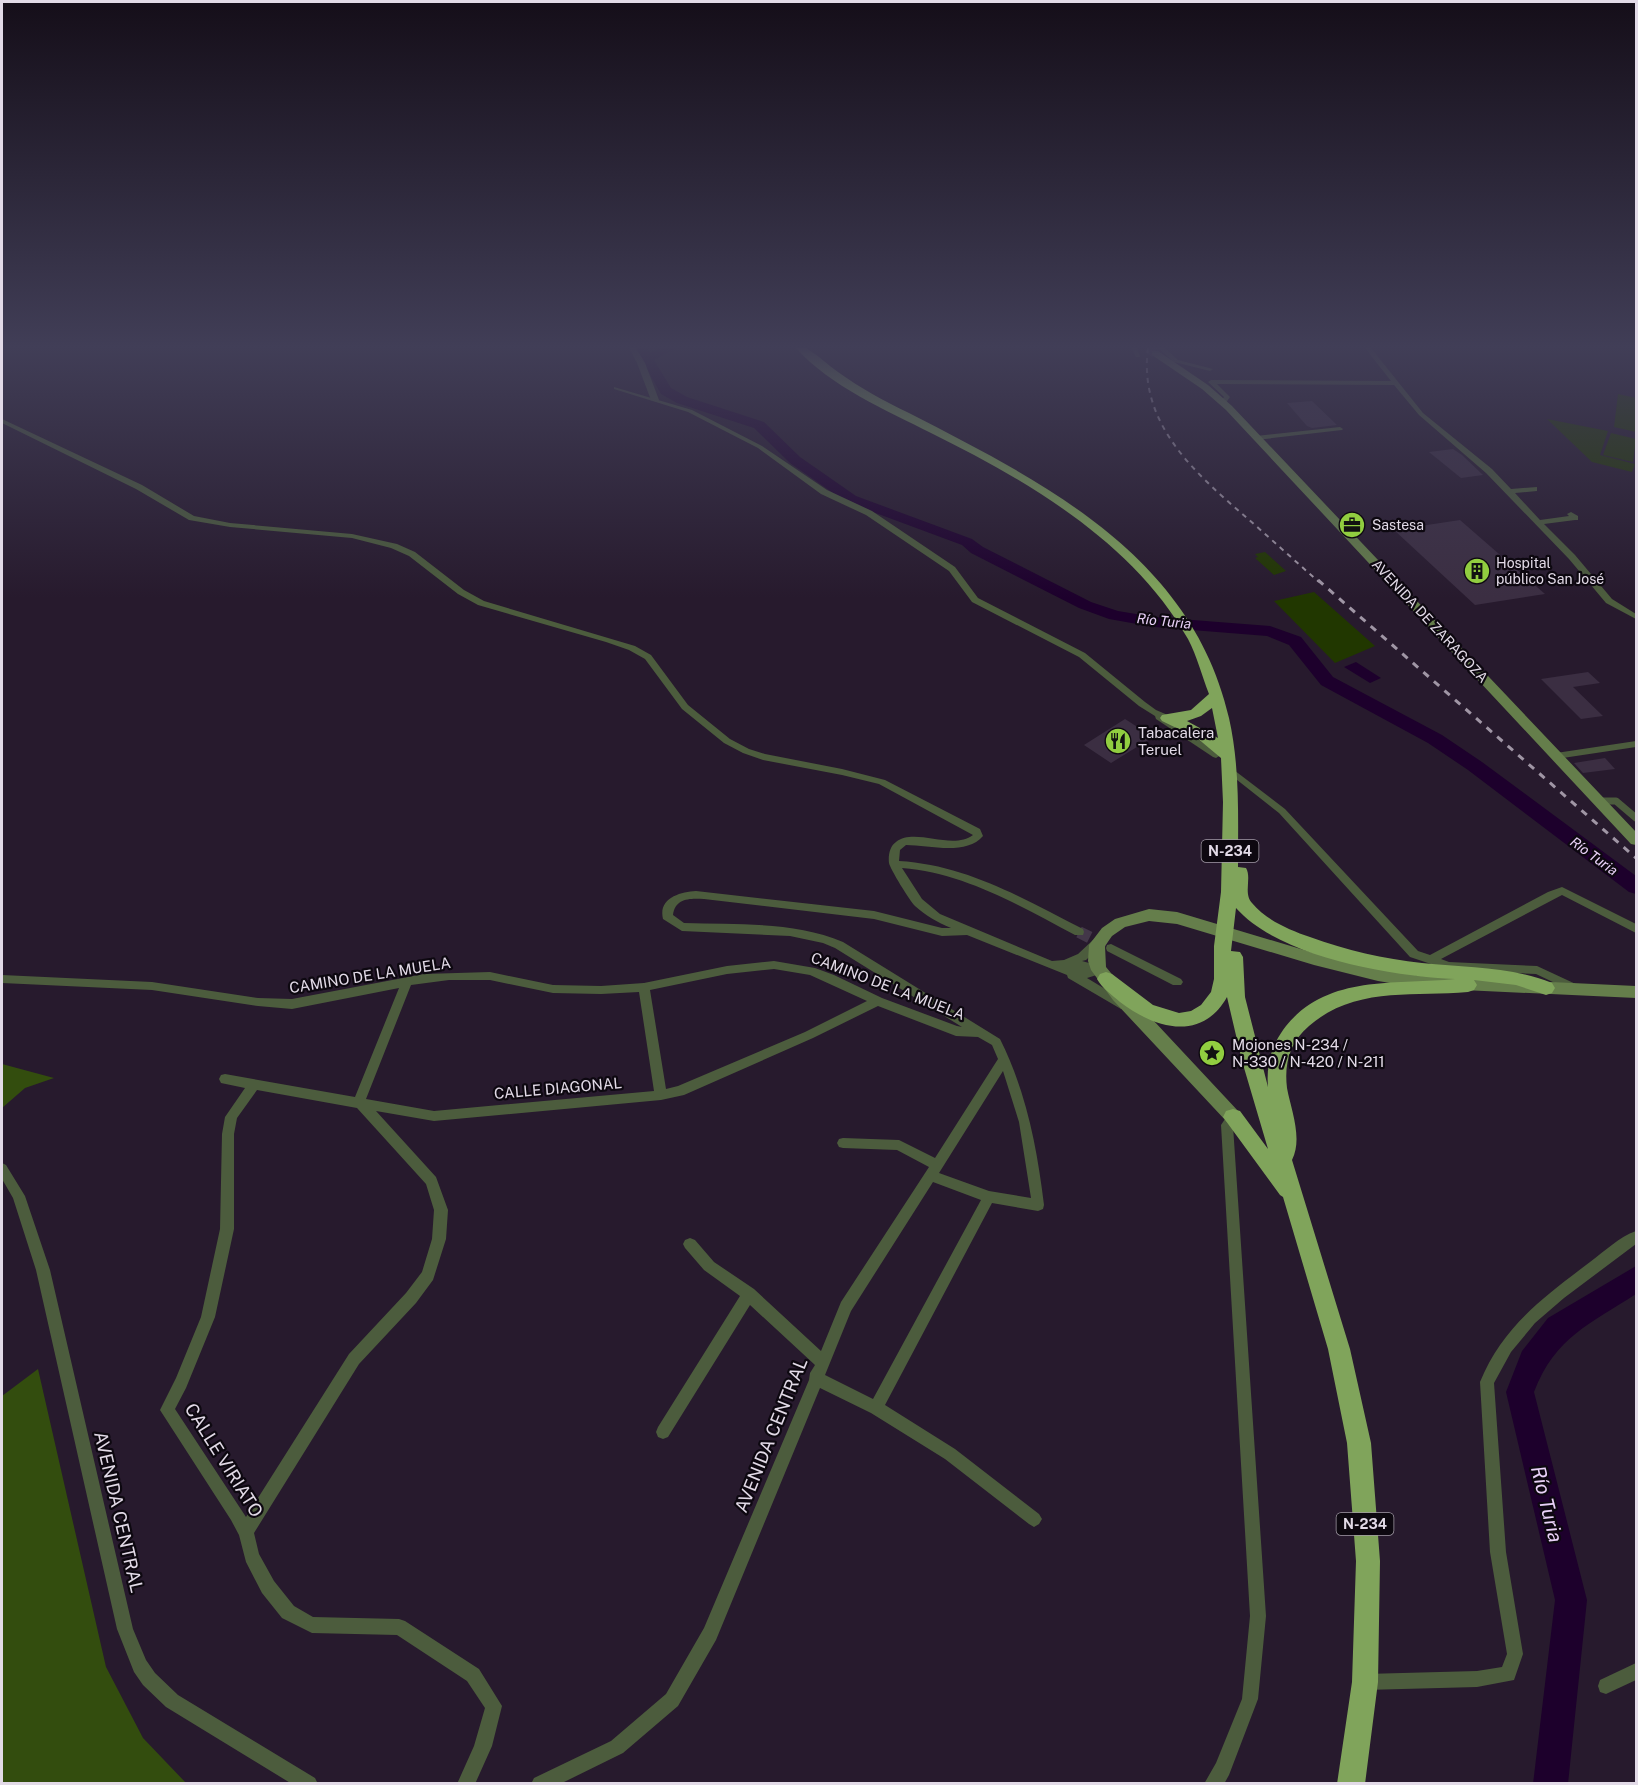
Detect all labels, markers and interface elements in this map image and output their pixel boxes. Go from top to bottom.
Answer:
office icon: Sastesa [1337,510,1367,540]
place label: Sastesa [1372,517,1424,533]
place label: Hospital público San José [1496,555,1604,587]
street label: AVENIDA DE ZARAGOZA [1369,556,1491,686]
building icon: Hospital público San José [1462,556,1492,586]
water label: Río Turia [1136,610,1192,632]
place label: Tabacalera Teruel [1138,724,1214,758]
restaurant icon: Tabacalera Teruel [1103,726,1133,756]
water label: Río Turia [1567,833,1621,879]
road number: N-234 [1202,840,1258,862]
street label: CAMINO DE LA MUELA [809,949,968,1023]
street label: CAMINO DE LA MUELA [288,954,452,996]
place label: Mojones N-234 / N-330 / N-420 / N-211 [1232,1036,1385,1070]
place icon: Mojones N-234 / N-330 / N-420 / N-211 [1197,1038,1227,1068]
street label: CALLE DIAGONAL [493,1074,623,1102]
street label: AVENIDA CENTRAL [730,1354,812,1516]
street label: CALLE VIRIATO [181,1399,267,1521]
street label: AVENIDA CENTRAL [90,1429,148,1595]
water label: Río Turia [1526,1463,1568,1545]
road number: N-234 [1336,1513,1394,1535]

